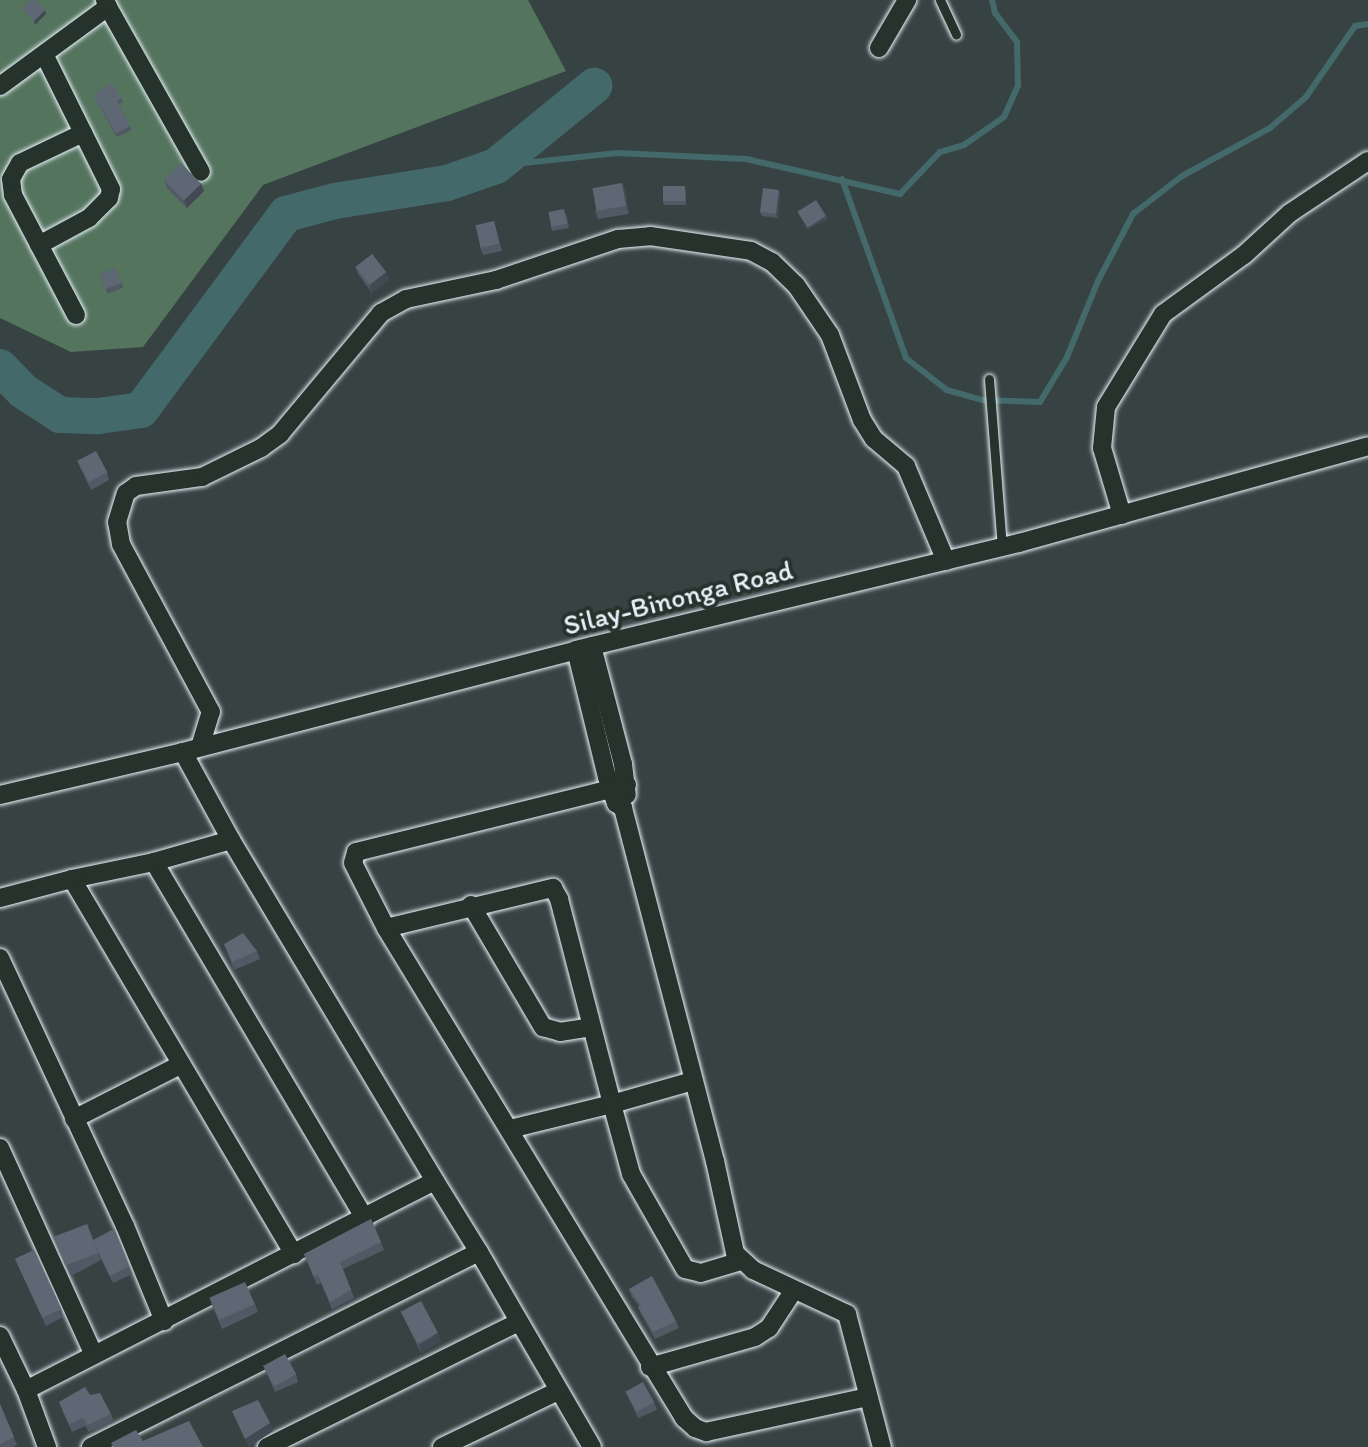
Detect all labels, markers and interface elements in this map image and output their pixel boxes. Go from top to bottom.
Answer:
street label: Silay-Binonga Road [560,552,796,642]

